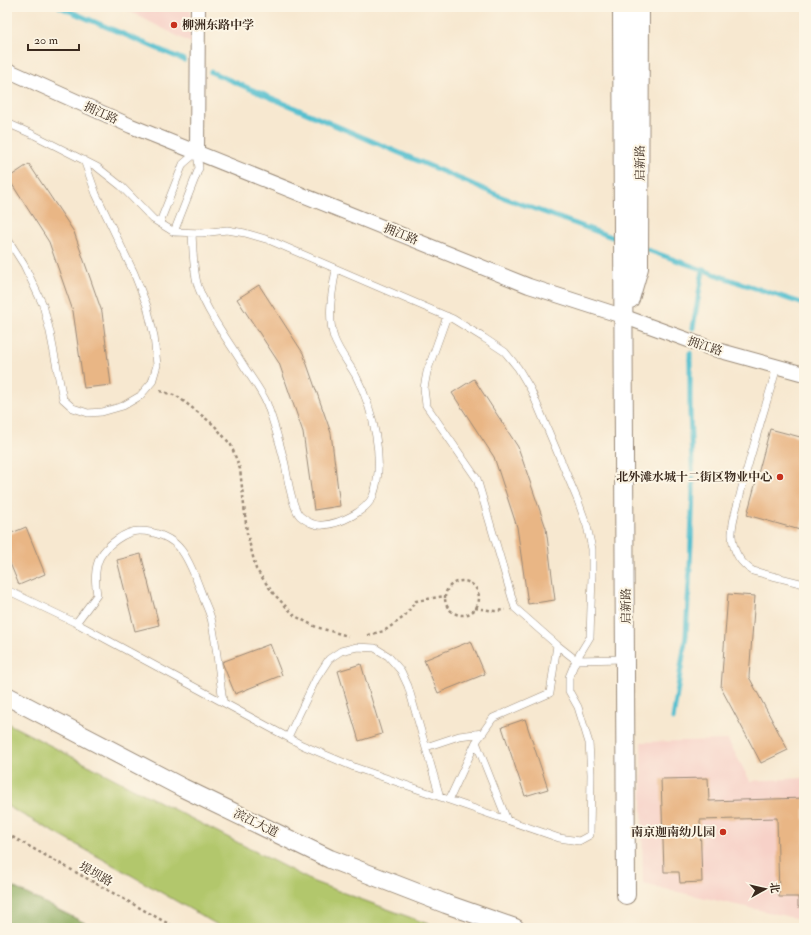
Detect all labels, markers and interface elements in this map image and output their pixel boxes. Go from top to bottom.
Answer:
place label: 柳洲东路中学 [182,18,254,33]
marker: 柳洲东路中学 [169,20,179,30]
scale bar [28,26,79,52]
text: 20 m [34,33,59,48]
street label: 拥江路 [81,99,120,128]
street label: 启新路 [633,145,648,181]
street label: 拥江路 [381,221,420,248]
street label: 拥江路 [685,334,724,359]
place label: 北外滩水城十二街区物业中心 [616,470,772,485]
marker: 北外滩水城十二街区物业中心 [775,472,785,482]
street label: 启新路 [619,588,634,624]
street label: 滨江大道 [231,806,281,841]
place label: 南京迦南幼儿园 [631,825,715,840]
marker: 南京迦南幼儿园 [718,827,728,837]
street label: 堤坝路 [76,859,115,890]
north arrow [745,869,785,909]
text: 北 [767,881,782,894]

